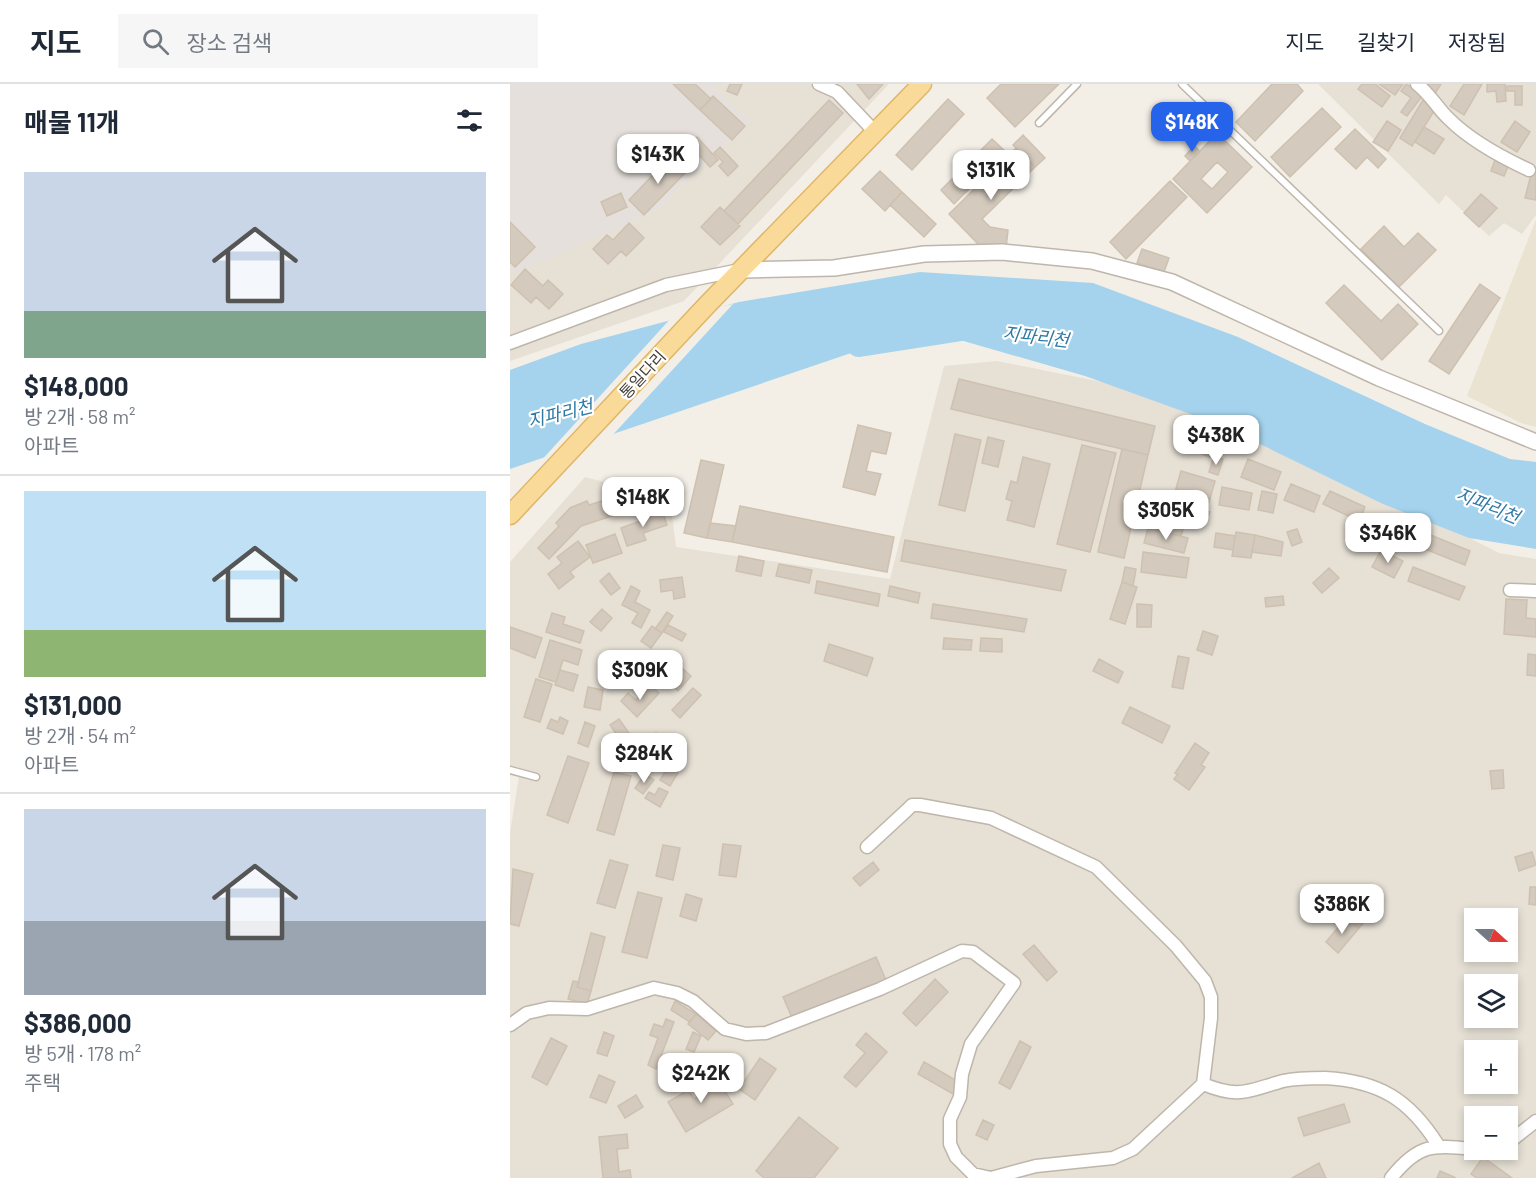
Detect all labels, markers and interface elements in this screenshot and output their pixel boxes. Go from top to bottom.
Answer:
search box [118,14,538,68]
text: 지도 [30,25,82,59]
icon: search [139,25,172,58]
text: 장소 검색 [187,29,272,55]
text: 지도 [1285,29,1324,54]
text: 길찾기 [1357,29,1415,54]
text: 저장됨 [1448,29,1506,54]
pin: $148K [1150,102,1234,153]
icon: filters [453,104,486,137]
text: 매물 11개 [24,106,120,137]
text: $148K [1165,109,1219,133]
pin: $143K [616,134,700,185]
text: $143K [631,141,685,165]
pin: $131K [949,150,1033,201]
text: $131K [967,157,1015,181]
icon: home [201,211,309,319]
water label: 지파리천 [1002,321,1073,351]
street label: 통일다리 [615,346,669,402]
text: $148,000 [24,370,129,401]
water label: 지파리천 [525,394,597,432]
text: 방 2개 · 58 m² [24,404,135,428]
pin: $438K [1174,415,1258,466]
text: $438K [1187,422,1245,446]
text: 아파트 [24,433,79,457]
pin: $148K [601,477,685,528]
water label: 지파리천 [1453,482,1525,529]
text: $148K [616,484,670,508]
pin: $305K [1124,490,1208,541]
text: $305K [1138,497,1194,521]
pin: $346K [1346,513,1430,564]
text: $346K [1359,520,1417,544]
icon: home [201,530,309,638]
pin: $309K [598,650,682,701]
text: $309K [612,657,668,681]
text: $131,000 [24,689,122,720]
text: 방 2개 · 54 m² [24,723,136,747]
pin: $284K [602,733,686,784]
text: $284K [615,740,673,764]
text: 아파트 [24,752,79,776]
icon: home [201,848,309,956]
pin: $386K [1300,884,1384,935]
text: $386K [1314,891,1370,915]
north arrow [1464,908,1518,962]
map controls [1464,908,1518,1160]
button: layers [1464,974,1518,1028]
text: $386,000 [24,1007,132,1038]
button: + [1464,1040,1518,1094]
text: 방 5개 · 178 m² [24,1041,141,1065]
pin: $242K [659,1053,743,1104]
text: $242K [672,1060,730,1084]
text: 주택 [24,1070,61,1094]
button: − [1464,1106,1518,1160]

